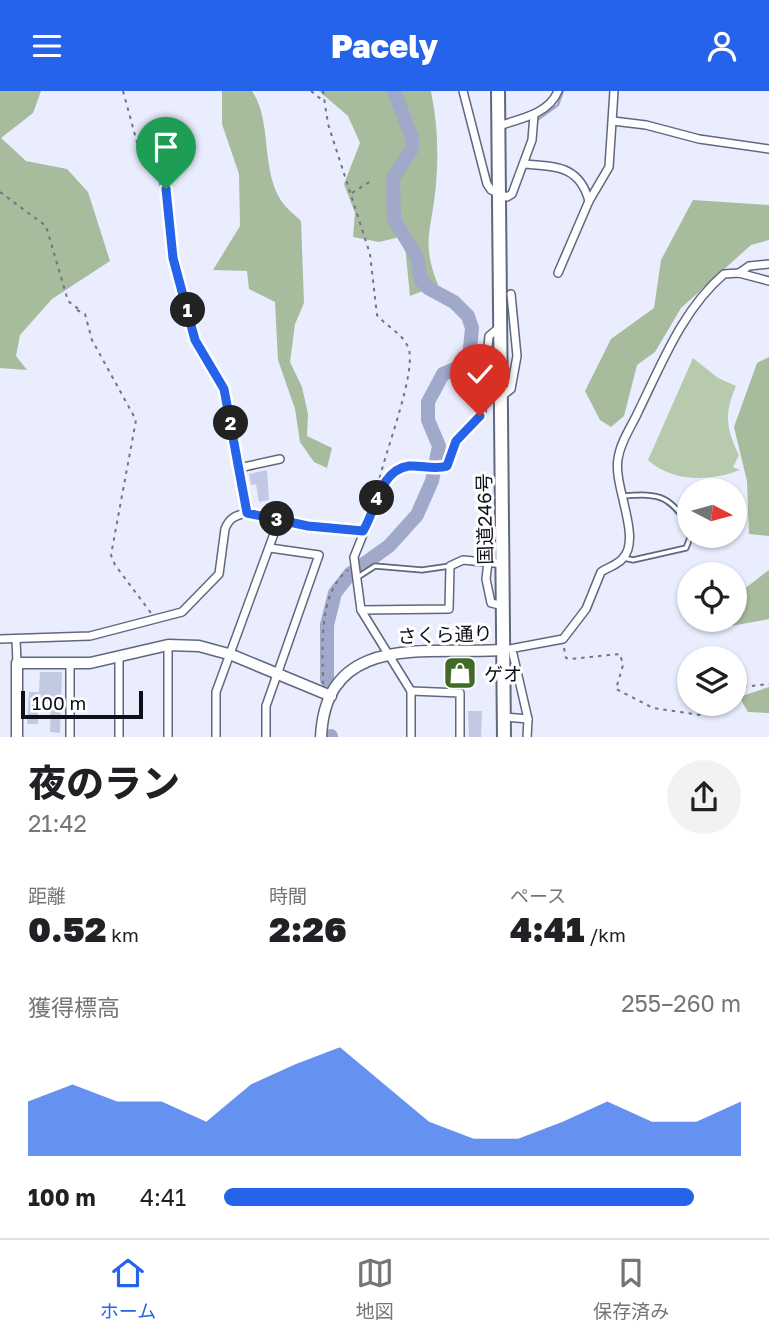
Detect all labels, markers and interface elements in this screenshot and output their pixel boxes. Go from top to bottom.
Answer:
icon: menu [28,27,66,65]
text: Pacely [331,27,438,65]
icon: person [703,27,741,65]
pin [136,117,196,189]
icon: arrive [147,128,185,166]
pin: 1 [170,293,206,327]
text: 1 [183,298,192,321]
pin [450,344,510,416]
icon: check [461,355,499,393]
pin: 2 [214,405,248,441]
text: 2 [225,411,236,434]
street label: 国道246号 [472,473,496,565]
north arrow [677,478,747,548]
map controls [677,478,747,716]
pin: 4 [360,481,394,515]
text: 4 [371,486,382,509]
pin: 3 [260,501,294,537]
text: 3 [271,507,282,530]
button: locate [677,562,747,632]
street label: さくら通り [397,621,493,647]
button: layers [677,646,747,716]
shop icon: ゲオ [441,654,479,692]
place label: ゲオ [484,662,522,685]
scale bar [21,689,144,720]
text: 100 m [32,691,86,714]
text: 夜のラン [28,760,180,805]
button: share [667,760,741,834]
text: 21:42 [28,809,87,837]
text: 距離 [28,884,66,907]
text: 時間 [269,884,307,907]
text: ペース [510,884,566,907]
text: 0.52 [28,908,106,950]
text: 2:26 [269,908,347,950]
text: 4:41 [510,908,584,950]
text: km [106,923,139,946]
text: /km [584,923,626,946]
text: 255–260 m [621,989,741,1017]
text: 獲得標高 [28,993,120,1021]
text: 100 m [28,1183,96,1211]
text: 4:41 [140,1183,186,1211]
tab: ホーム [100,1254,156,1323]
tab: 地図 [356,1254,394,1323]
tab: 保存済み [593,1254,669,1323]

